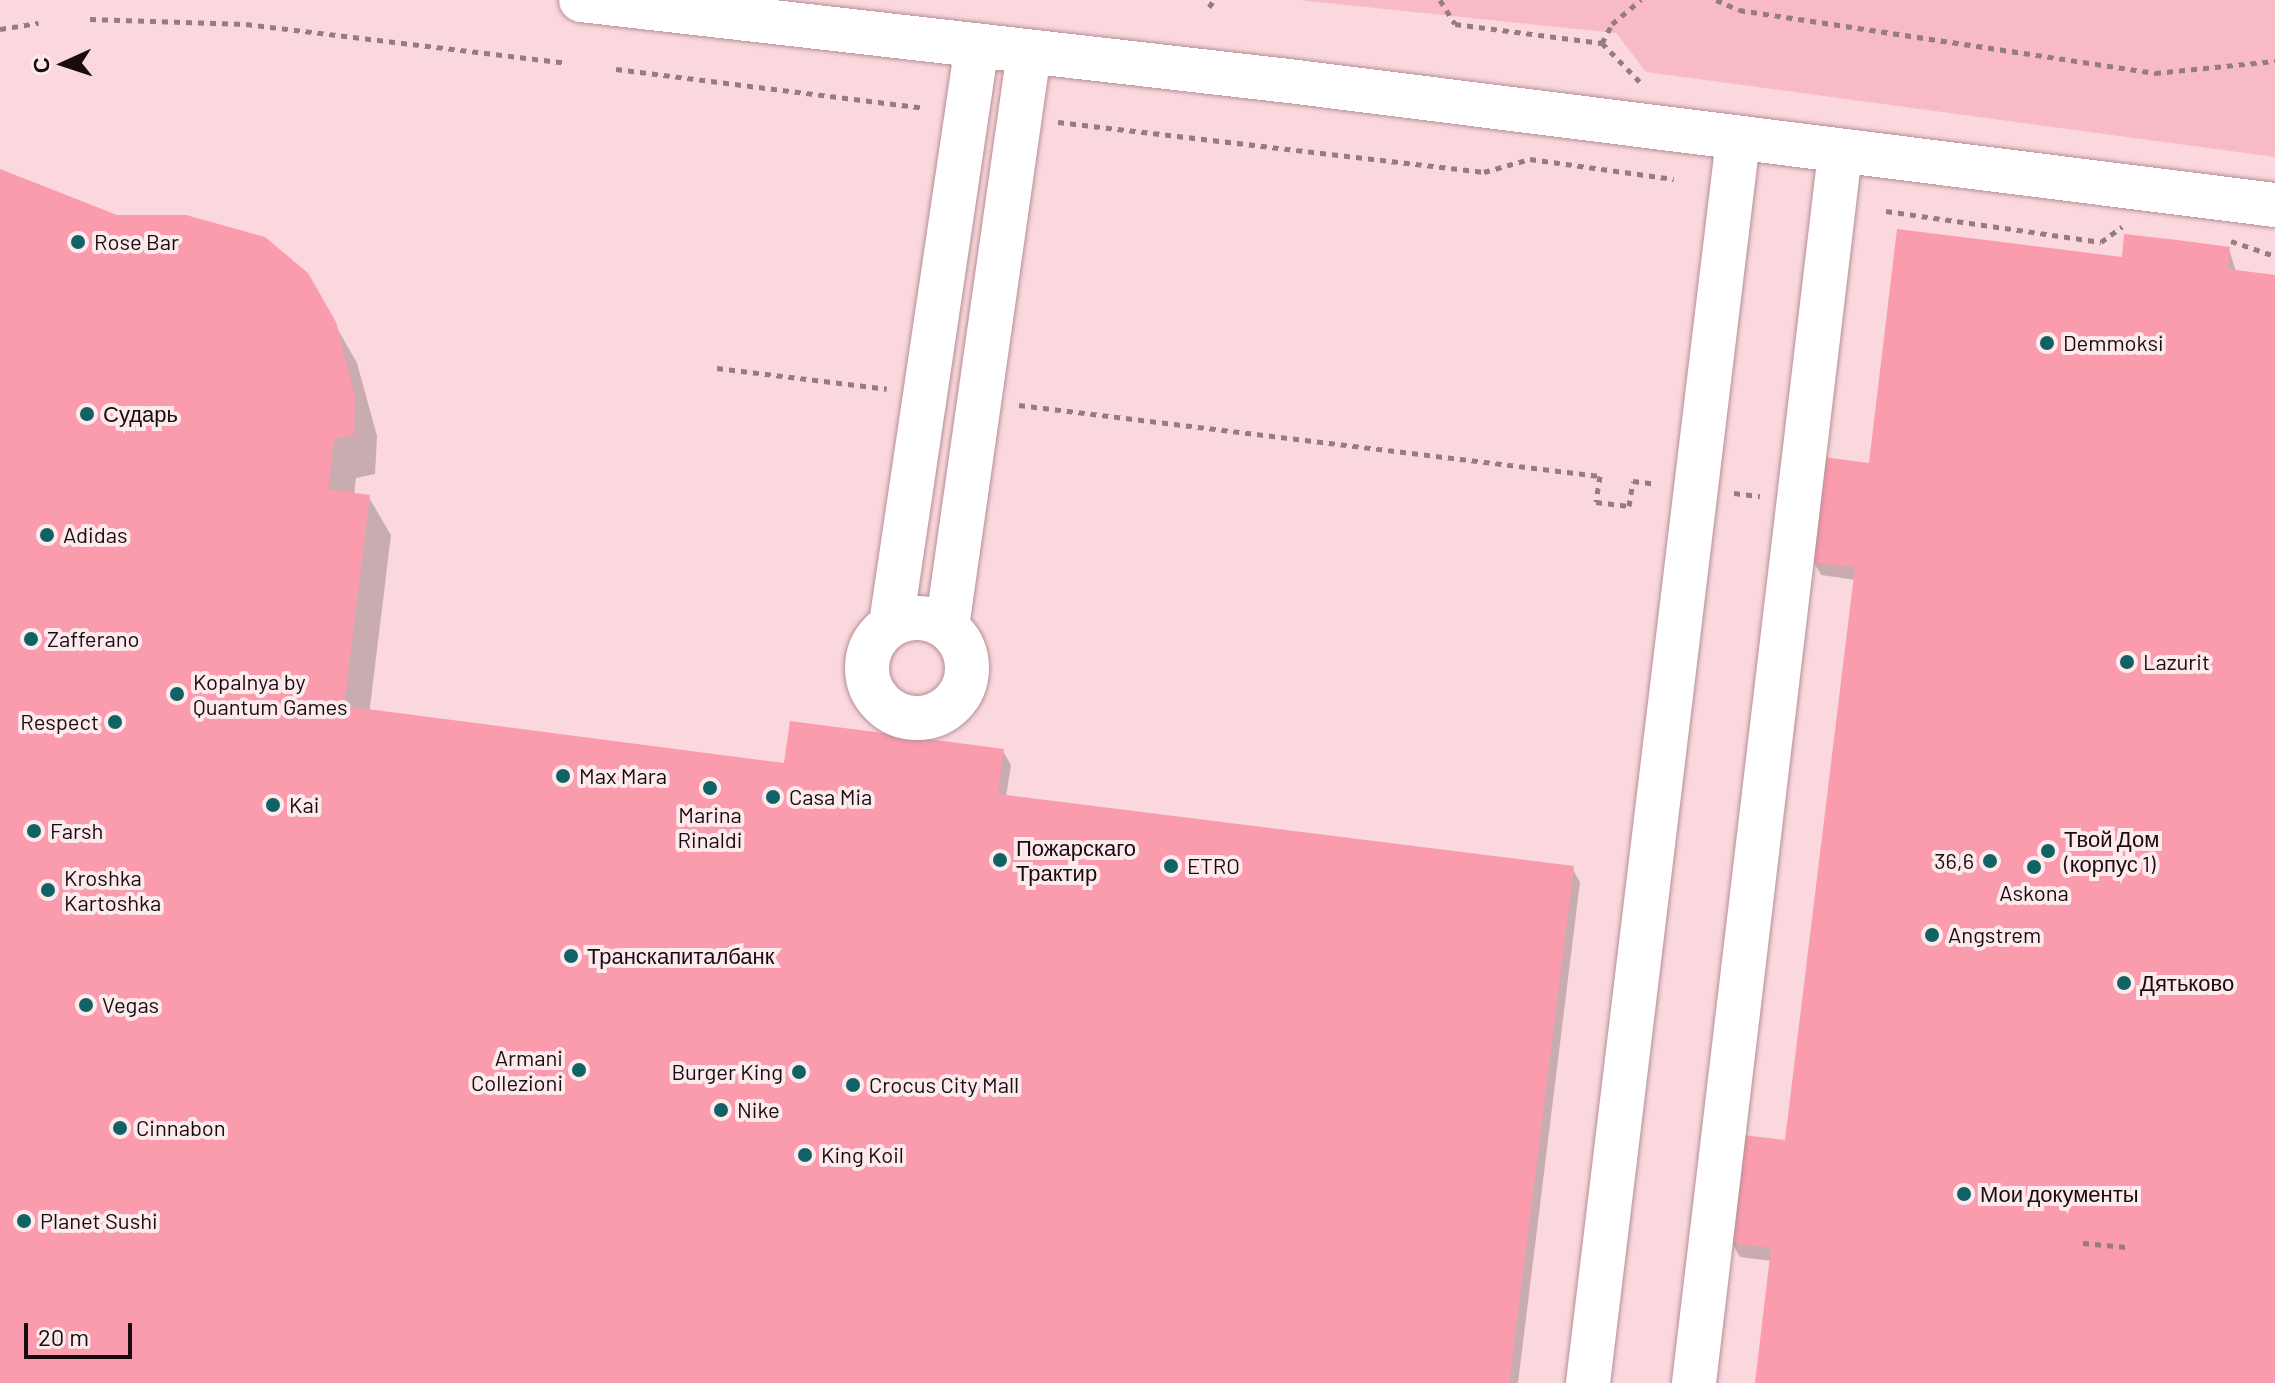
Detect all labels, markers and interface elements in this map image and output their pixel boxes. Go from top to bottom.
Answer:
north arrow [24,24,104,104]
text: С [27,57,53,74]
place label: Rose Bar [94,229,179,255]
marker: Rose Bar [69,233,87,251]
place label: Demmoksi [2063,330,2164,356]
marker: Demmoksi [2038,334,2056,352]
place label: Сударь [103,401,178,427]
marker: Сударь [78,405,96,423]
place label: Adidas [63,522,128,548]
marker: Adidas [38,526,56,544]
place label: Zafferano [47,626,139,652]
marker: Zafferano [22,630,40,648]
place label: Lazurit [2143,649,2210,675]
marker: Lazurit [2118,653,2136,671]
place label: Kopalnya by Quantum Games [193,668,348,720]
marker: Kopalnya by Quantum Games [168,685,186,703]
place label: Respect [20,709,99,735]
marker: Respect [106,713,124,731]
place label: Max Mara [579,763,667,789]
marker: Max Mara [554,767,572,785]
marker: Marina Rinaldi [701,779,719,797]
place label: Casa Mia [789,784,872,810]
marker: Casa Mia [764,788,782,806]
place label: Kai [289,792,319,818]
marker: Kai [264,796,282,814]
place label: Marina Rinaldi [678,801,742,852]
place label: Farsh [50,818,103,844]
marker: Farsh [25,822,43,840]
place label: Твой Дом (корпус 1) [2064,825,2159,876]
place label: Пожарскаго Трактир [1016,834,1136,886]
marker: Твой Дом (корпус 1) [2039,842,2057,860]
place label: 36,6 [1934,848,1974,874]
marker: Пожарскаго Трактир [991,851,1009,869]
marker: 36,6 [1981,852,1999,870]
place label: ETRO [1187,853,1240,879]
marker: ETRO [1162,857,1180,875]
marker: Askona [2025,858,2043,876]
place label: Kroshka Kartoshka [64,864,161,916]
place label: Askona [1999,880,2069,906]
marker: Kroshka Kartoshka [39,881,57,899]
place label: Angstrem [1948,922,2041,948]
marker: Angstrem [1923,926,1941,944]
place label: Транскапиталбанк [587,943,774,969]
marker: Транскапиталбанк [562,947,580,965]
place label: Дятьково [2140,970,2234,996]
marker: Дятьково [2115,974,2133,992]
place label: Vegas [102,992,159,1018]
marker: Vegas [77,996,95,1014]
place label: Armani Collezioni [471,1044,563,1096]
place label: Burger King [671,1059,783,1085]
marker: Armani Collezioni [570,1061,588,1079]
marker: Burger King [790,1063,808,1081]
place label: Crocus City Mall [869,1072,1019,1098]
marker: Crocus City Mall [844,1076,862,1094]
place label: Nike [737,1097,780,1123]
marker: Nike [712,1101,730,1119]
place label: Cinnabon [136,1115,226,1141]
marker: Cinnabon [111,1119,129,1137]
place label: King Koil [821,1142,904,1168]
marker: King Koil [796,1146,814,1164]
place label: Мои документы [1980,1181,2139,1207]
marker: Мои документы [1955,1185,1973,1203]
place label: Planet Sushi [40,1208,158,1234]
marker: Planet Sushi [15,1212,33,1230]
scale bar [28,1307,136,1357]
text: 20 m [38,1322,89,1351]

